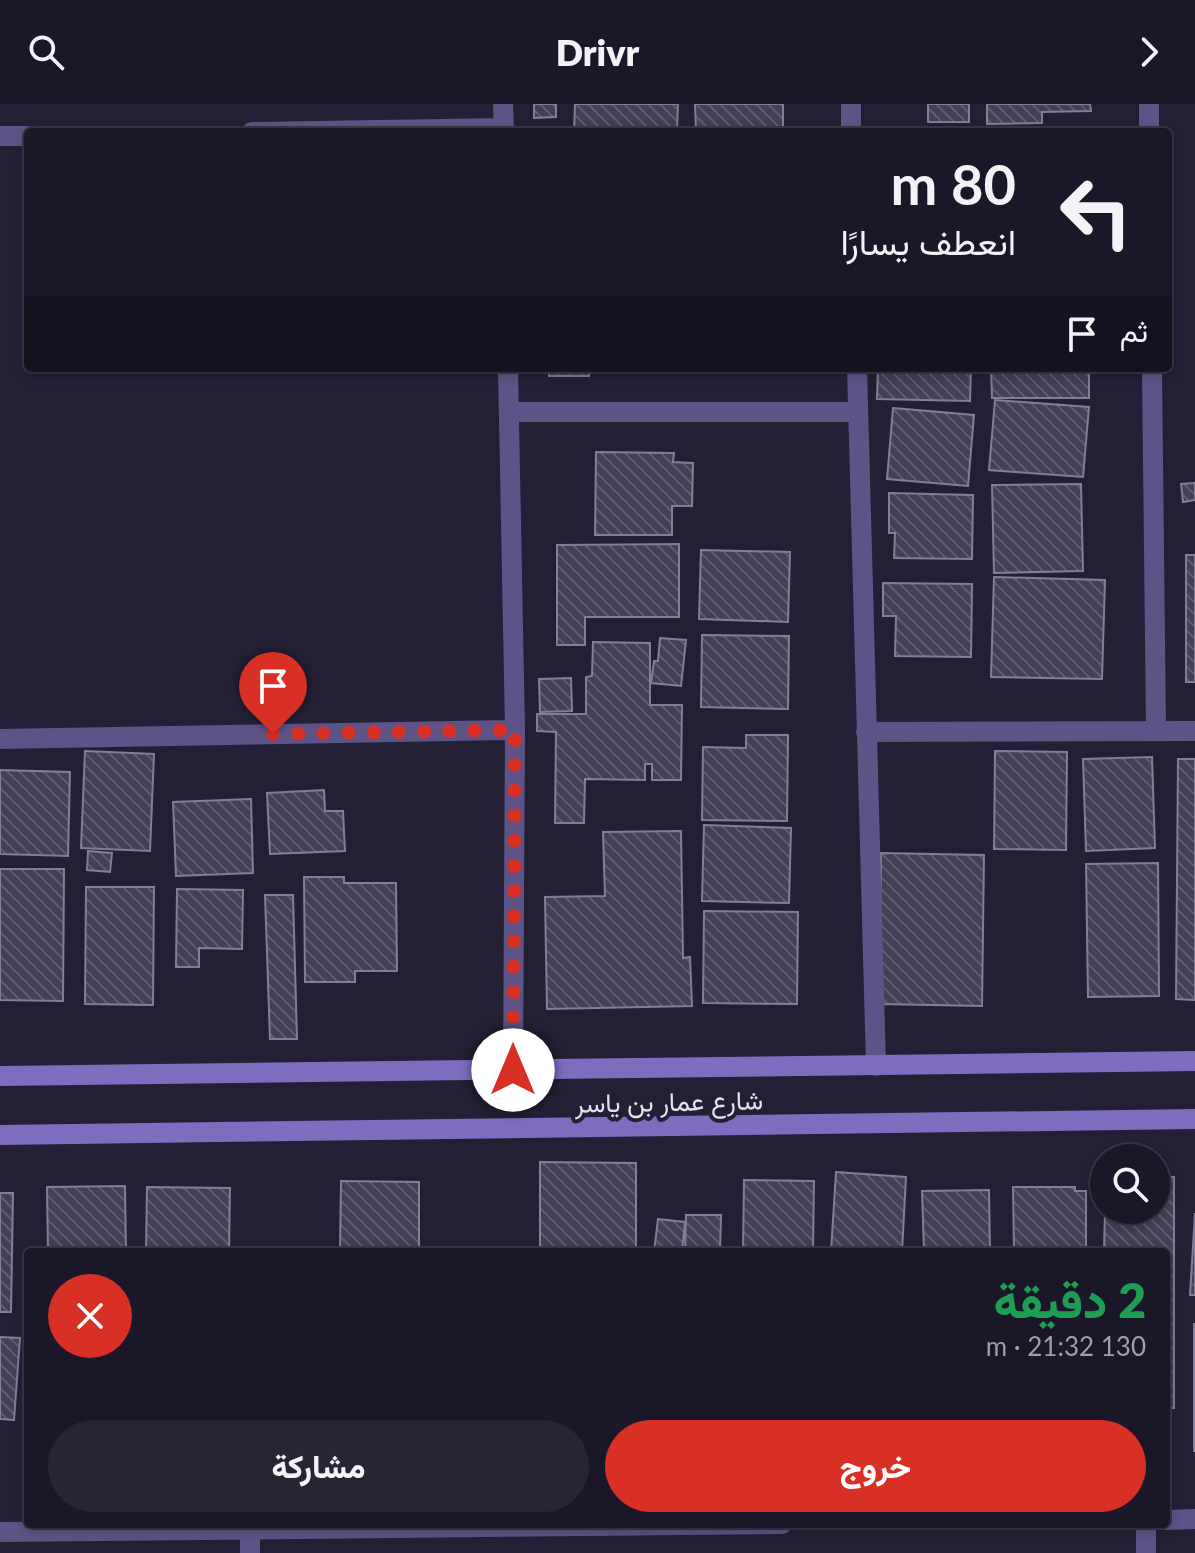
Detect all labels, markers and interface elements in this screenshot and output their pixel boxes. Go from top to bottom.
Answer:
icon: search [24,30,68,74]
text: Drivr [556,30,639,74]
icon: forward [1127,30,1171,74]
text: 80 m [891,150,1016,217]
icon: left [1044,160,1148,264]
text: انعطف يسارًا [841,219,1016,263]
icon: arrive [1060,312,1104,356]
text: ثم [1120,312,1148,348]
pin [239,652,307,734]
icon: arrive [251,664,295,708]
position arrow [471,1028,555,1112]
street label: شارع عمار بن ياسر [574,1083,763,1122]
map controls [1090,1144,1170,1224]
button: search [1090,1144,1170,1224]
text: 2 دقيقة [993,1271,1146,1328]
button: close [48,1274,132,1358]
text: 130 m · 21:32 [986,1330,1146,1362]
button: مشاركة [48,1420,589,1512]
button: خروج [605,1420,1146,1512]

